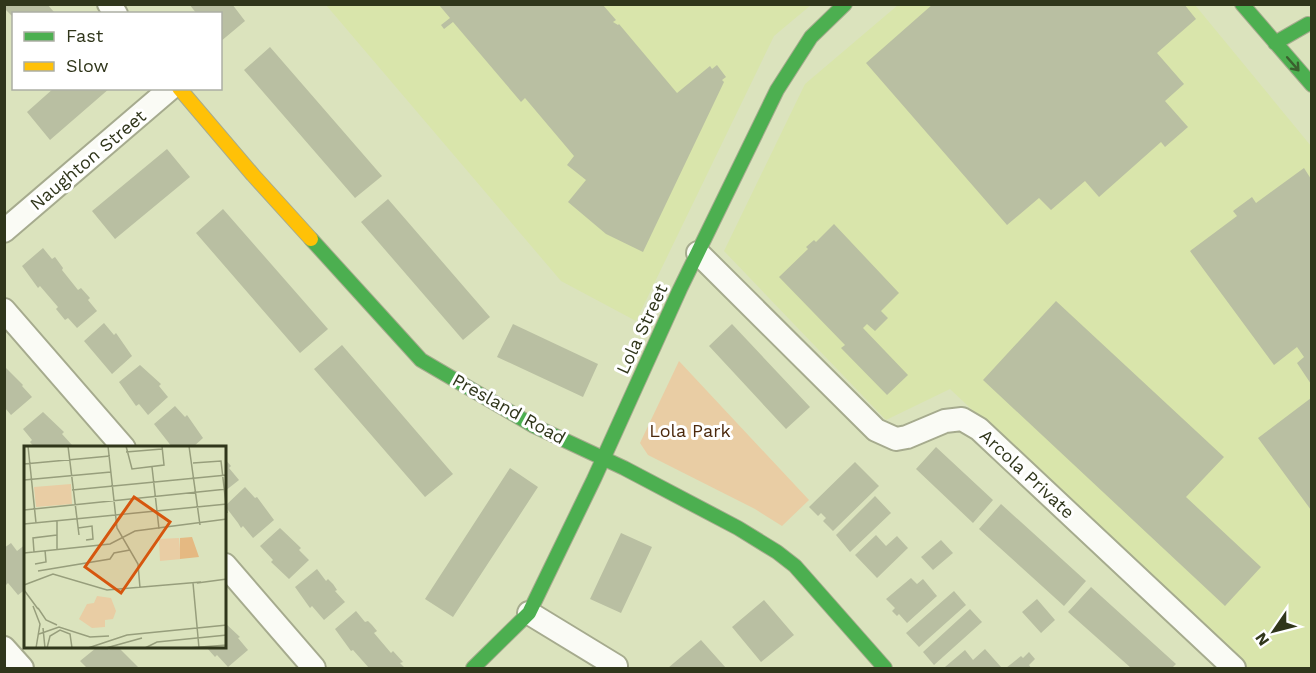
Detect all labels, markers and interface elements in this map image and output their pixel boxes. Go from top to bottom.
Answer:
legend [12,12,222,90]
text: Fast [66,25,104,46]
text: Slow [66,55,109,76]
one-way arrow [1286,56,1300,71]
street label: Naughton Street [25,105,150,214]
street label: Lola Street [612,280,672,377]
street label: Presland Road [449,369,569,448]
park label: Lola Park [649,420,731,441]
street label: Arcola Private [976,425,1079,523]
inset map [24,446,226,649]
north arrow [1244,601,1304,661]
text: N [1251,629,1273,650]

